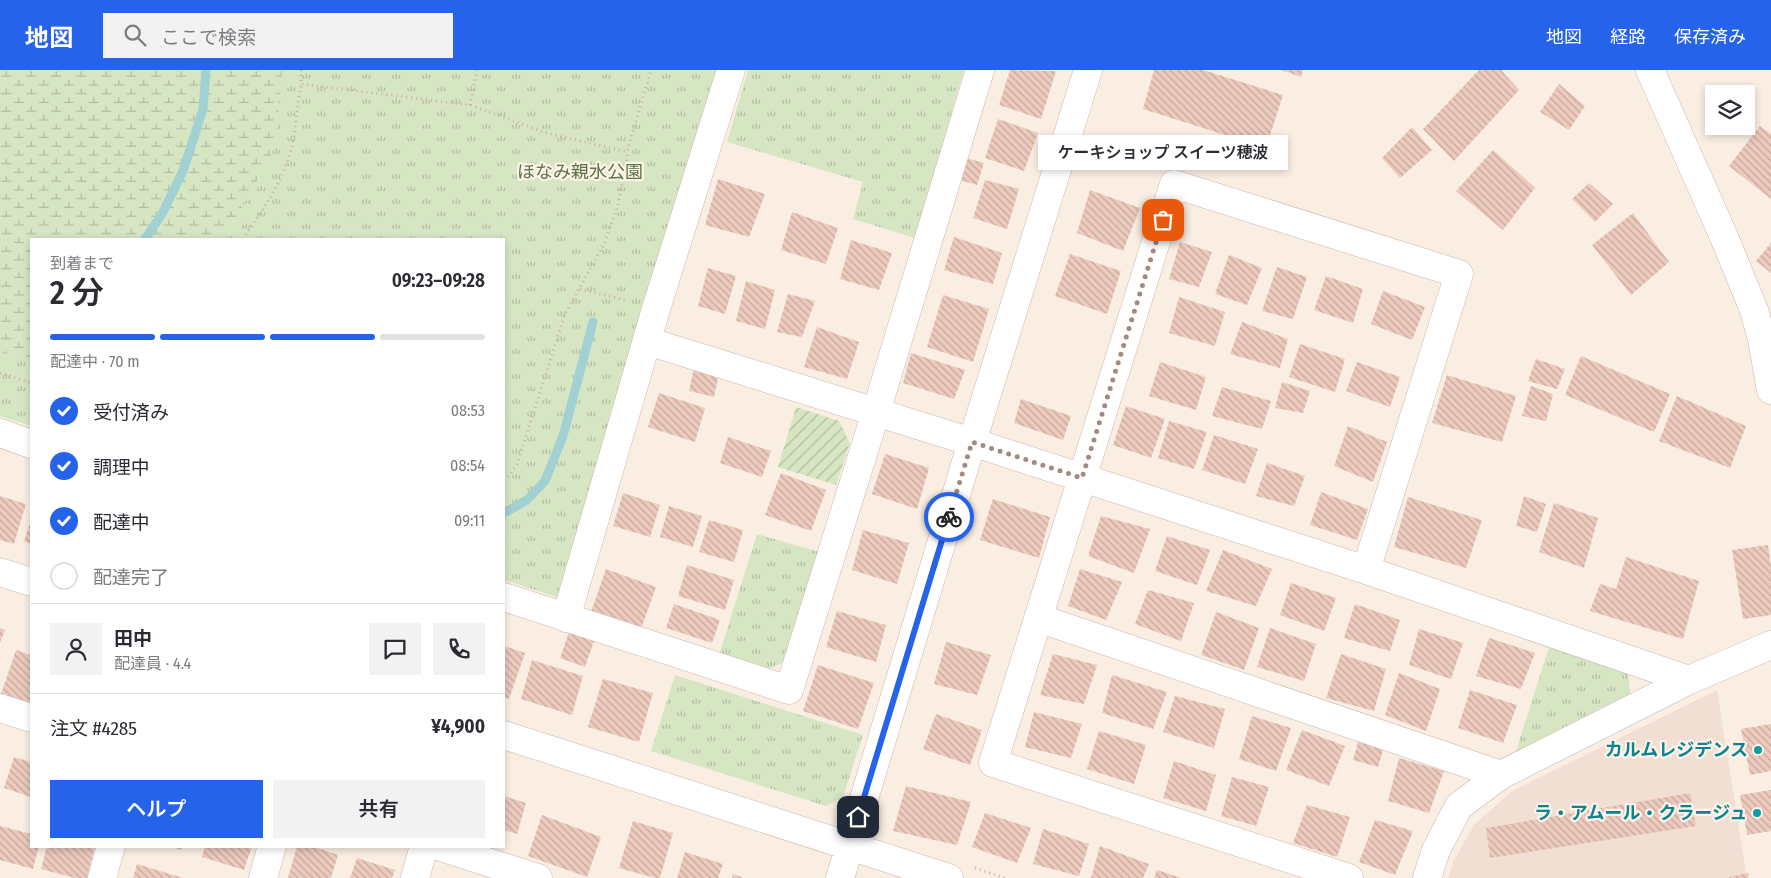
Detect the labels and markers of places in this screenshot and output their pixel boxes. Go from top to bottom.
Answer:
callout: ケーキショップ スイーツ穂波 [1038,135,1288,170]
pin [1142,199,1184,241]
place label: カルムレジデンス [1605,739,1748,761]
marker: カルムレジデンス [1752,744,1764,756]
pin [837,796,879,838]
place label: ラ・アムール・クラージュ [1534,802,1747,824]
marker: ラ・アムール・クラージュ [1751,807,1763,819]

